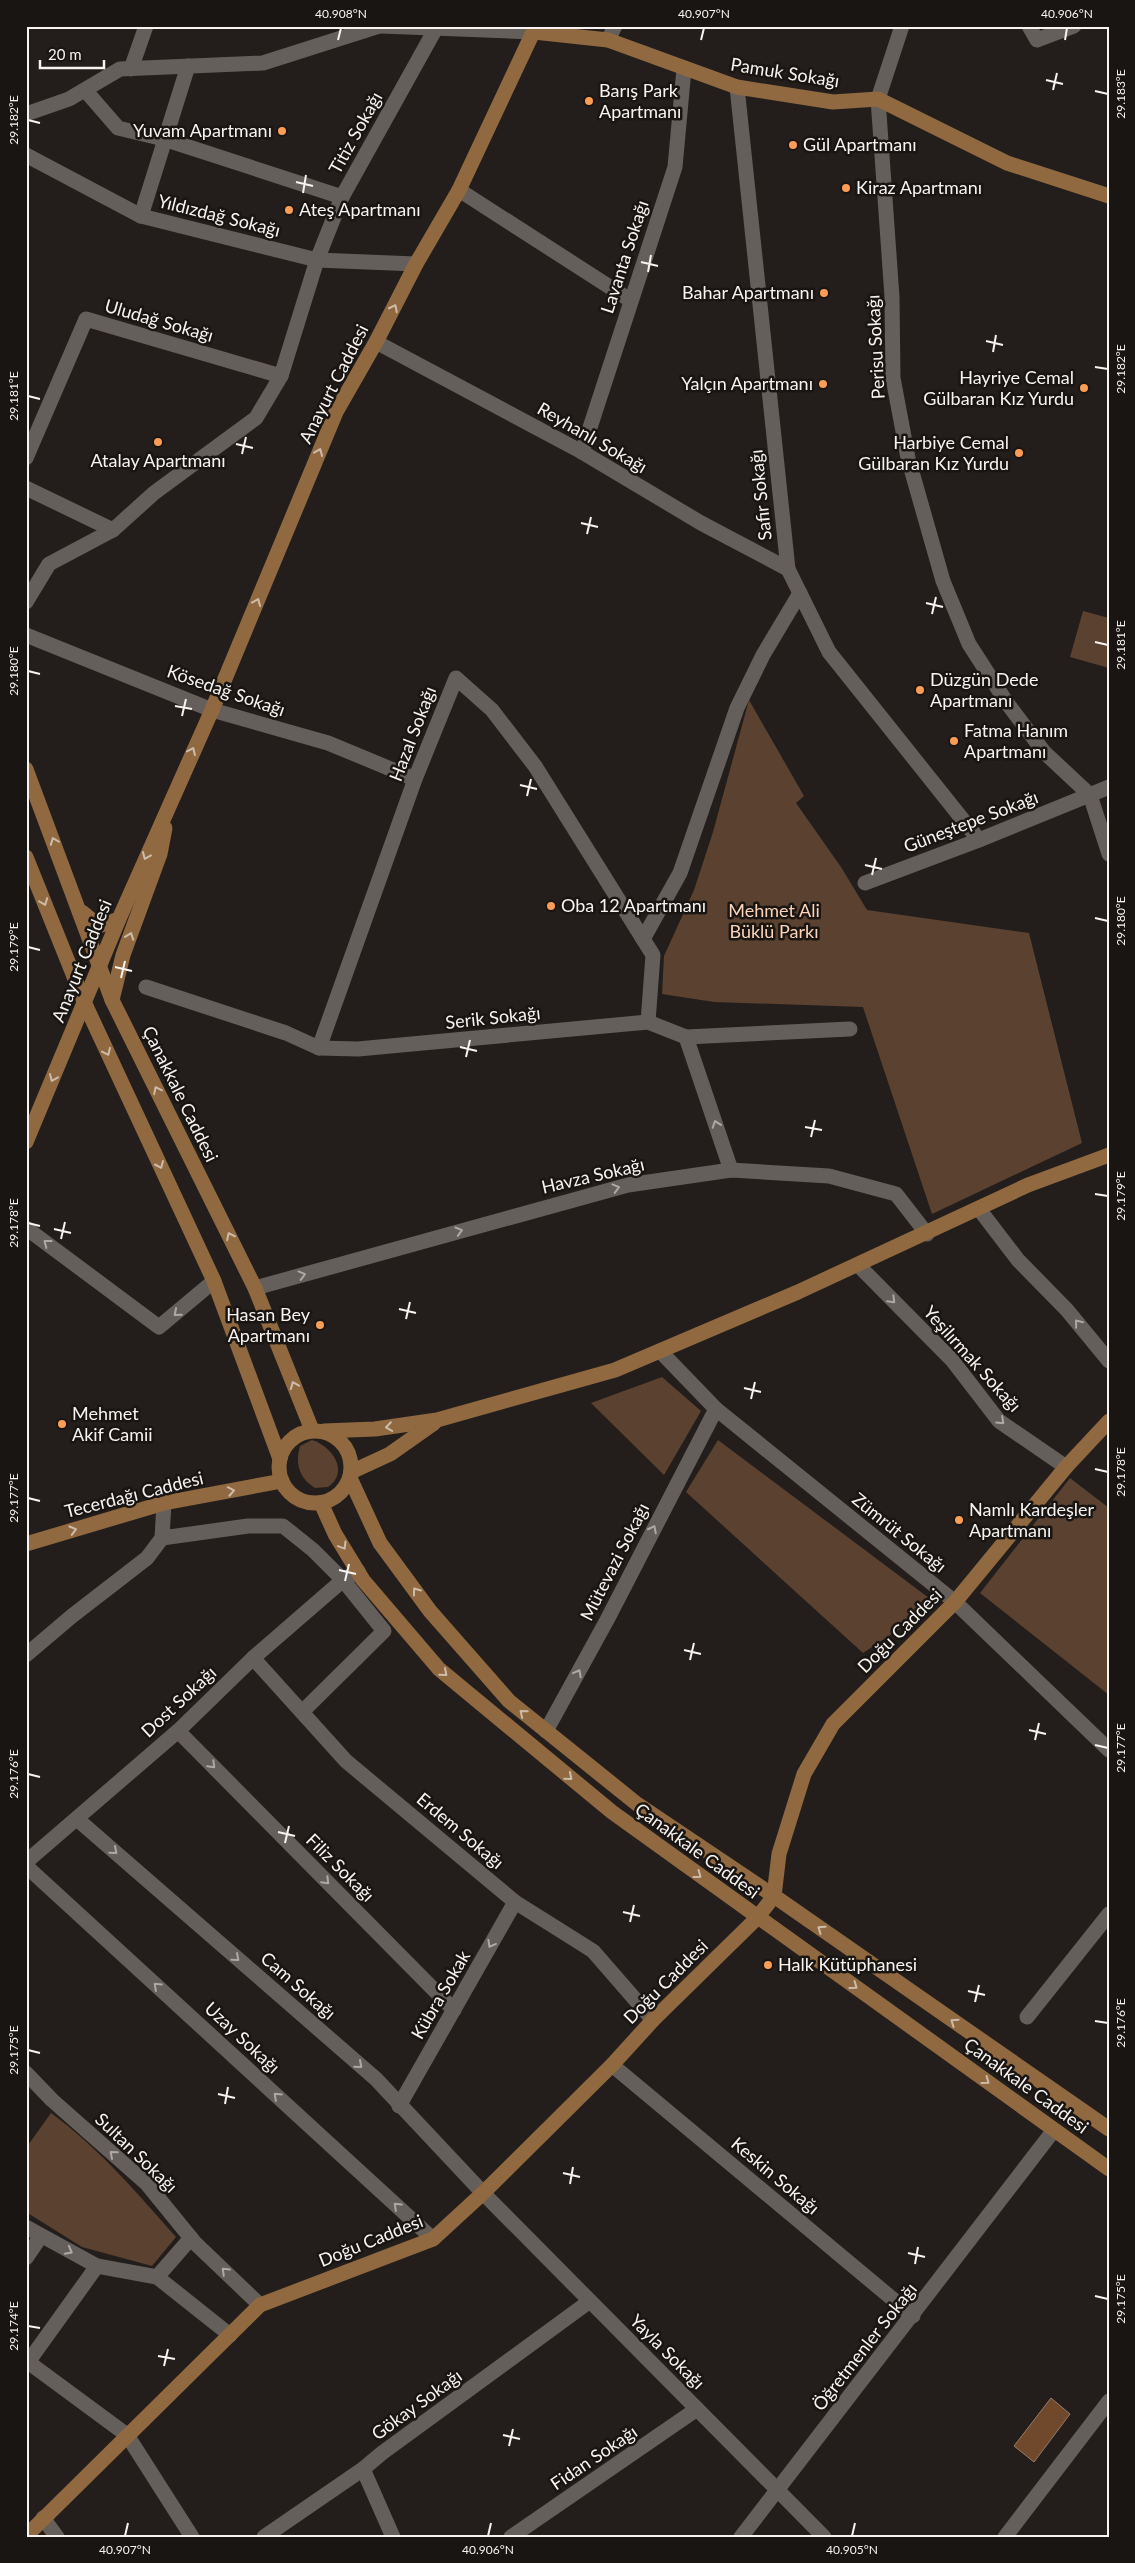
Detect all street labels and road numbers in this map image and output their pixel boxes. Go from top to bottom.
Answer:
street label: Pamuk Sokağı [729,53,841,91]
street label: Titiz Sokağı [324,88,387,177]
street label: Yıldızdağ Sokağı [156,189,283,241]
street label: Lavanta Sokağı [595,197,653,316]
street label: Uludağ Sokağı [102,294,216,346]
street label: Perisu Sokağı [861,294,889,400]
street label: Anayurt Caddesi [294,320,373,447]
street label: Reyhanlı Sokağı [534,397,651,477]
street label: Safir Sokağı [744,449,776,542]
street label: Kösedağ Sokağı [164,660,288,721]
street label: Hazal Sokağı [384,683,440,784]
street label: Güneştepe Sokağı [900,785,1041,857]
street label: Anayurt Caddesi [46,896,116,1025]
street label: Serik Sokağı [444,1001,542,1033]
street label: Çanakkale Caddesi [139,1022,223,1165]
street label: Havza Sokağı [539,1153,646,1198]
street label: Yeşilırmak Sokağı [919,1301,1026,1416]
street label: Tecerdağı Caddesi [62,1466,205,1522]
street label: Zümrüt Sokağı [848,1488,951,1577]
street label: Mütevazi Sokağı [575,1499,653,1624]
street label: Doğu Caddesi [852,1583,946,1677]
street label: Dost Sokağı [136,1661,220,1741]
street label: Erdem Sokağı [413,1787,509,1873]
street label: Çanakkale Caddesi [631,1798,764,1903]
street label: Filiz Sokağı [302,1829,379,1906]
street label: Doğu Caddesi [618,1934,712,2028]
street label: Kübra Sokak [406,1946,475,2043]
street label: Cam Sokağı [257,1947,341,2024]
street label: Uzay Sokağı [200,1997,285,2078]
street label: Çanakkale Caddesi [960,2033,1093,2138]
street label: Sultan Sokağı [91,2108,182,2197]
street label: Keskin Sokağı [727,2132,824,2218]
street label: Doğu Caddesi [315,2209,426,2271]
street label: Öğretmenler Sokağı [807,2278,921,2415]
street label: Yayla Sokağı [626,2309,710,2393]
street label: Gökay Sokağı [367,2364,466,2444]
street label: Fidan Sokağı [546,2420,641,2494]

